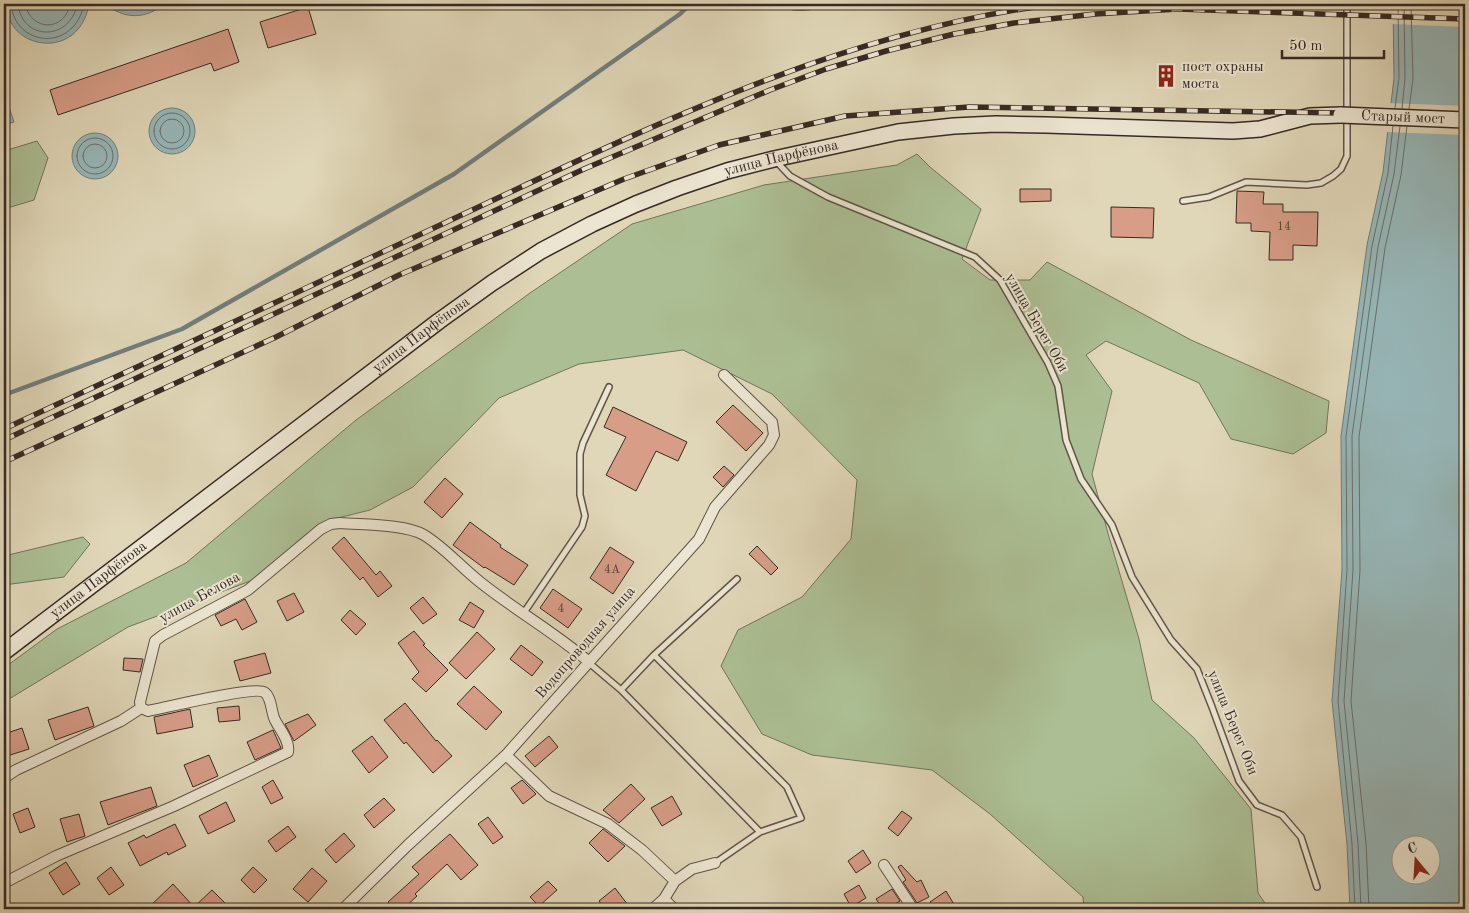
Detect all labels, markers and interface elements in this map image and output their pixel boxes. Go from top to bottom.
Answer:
scale bar [1282,28,1384,60]
text: 50 m [1289,39,1323,54]
place label: пост охраны моста [1182,60,1264,92]
building icon: пост охраны моста [1153,63,1179,89]
street label: Старый мост [1361,108,1445,127]
street label: улица Парфёнова [723,138,840,179]
house number: 14 [1277,221,1291,233]
street label: улица Берег Оби [1002,271,1070,375]
street label: улица Парфёнова [370,294,473,376]
street label: улица Парфёнова [48,538,150,621]
house number: 4А [604,564,620,576]
street label: улица Белова [157,569,243,626]
street label: Водопроводная улица [533,584,639,702]
house number: 4 [558,603,565,615]
street label: улица Берег Оби [1204,668,1260,778]
north arrow [1392,836,1442,886]
text: С [1406,841,1419,857]

